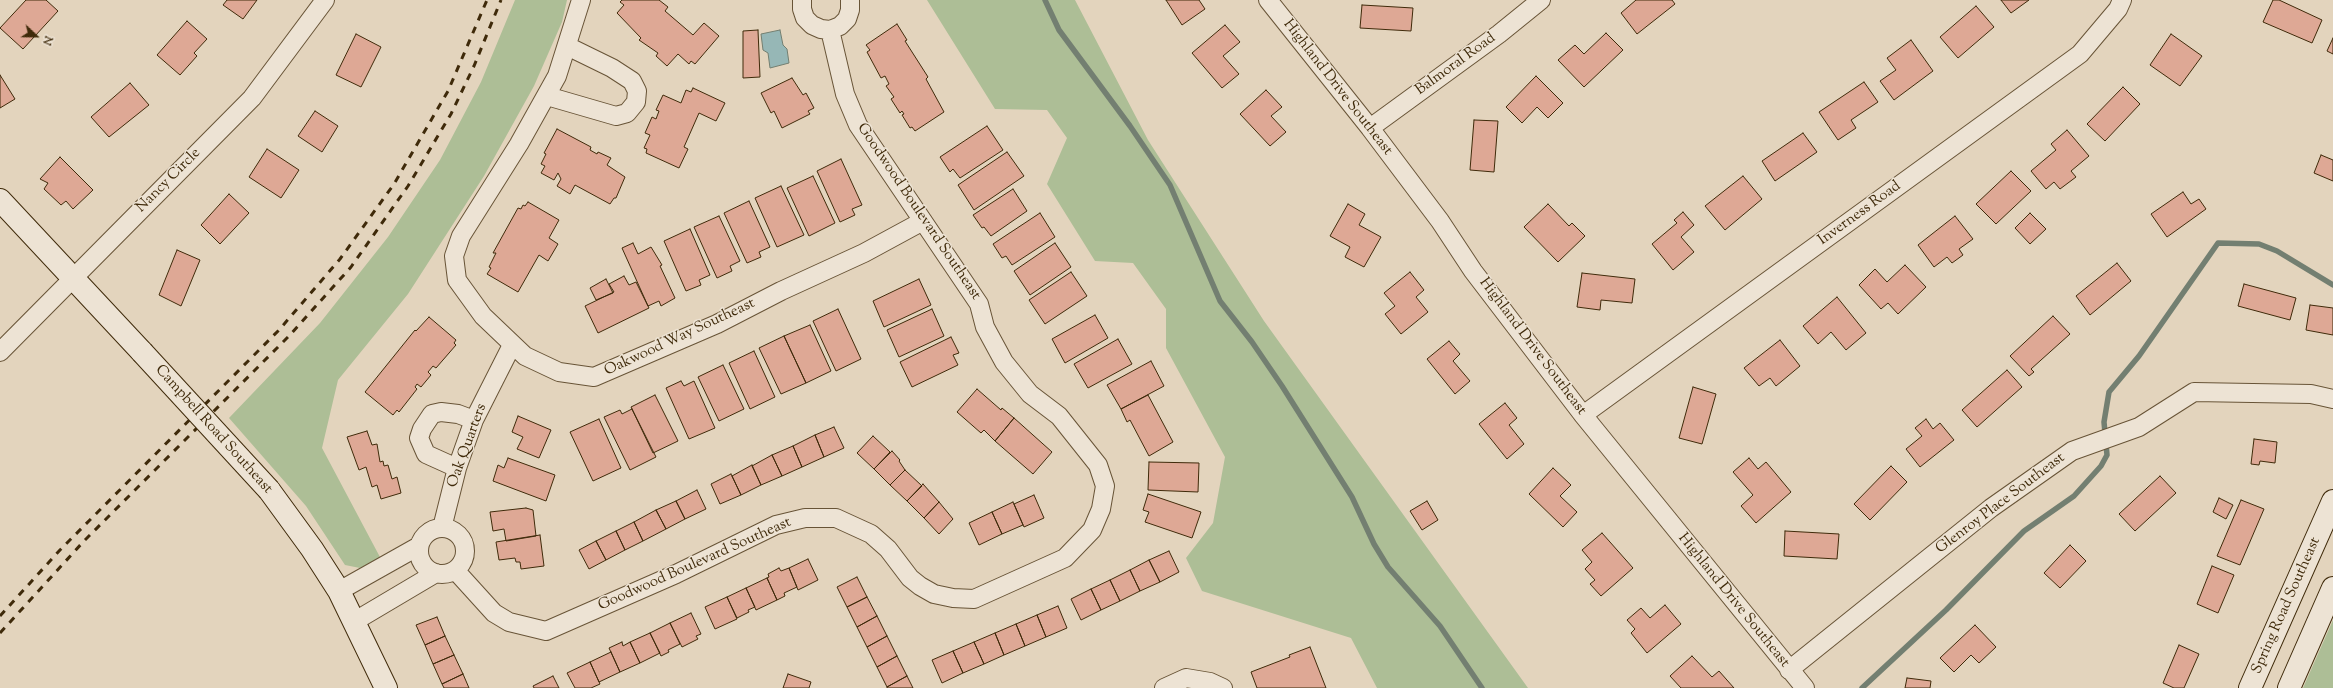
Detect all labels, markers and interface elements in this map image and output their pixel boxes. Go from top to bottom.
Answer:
north arrow [16,16,56,56]
street label: Highland Drive Southeast [1278,16,1396,160]
street label: Balmoral Road [1412,30,1500,100]
text: N [38,33,56,48]
street label: Goodwood Boulevard Southeast [852,120,984,304]
street label: Nancy Circle [133,145,205,217]
street label: Inverness Road [1815,178,1905,250]
street label: Highland Drive Southeast [1474,275,1590,419]
street label: Oakwood Way Southeast [602,295,758,381]
street label: Campbell Road Southeast [150,362,276,498]
street label: Oak Quarters [444,401,492,491]
street label: Glenroy Place Southeast [1933,450,2069,558]
street label: Goodwood Boulevard Southeast [596,514,794,616]
street label: Highland Drive Southeast [1673,530,1793,672]
street label: Spring Road Southeast [2249,535,2325,677]

